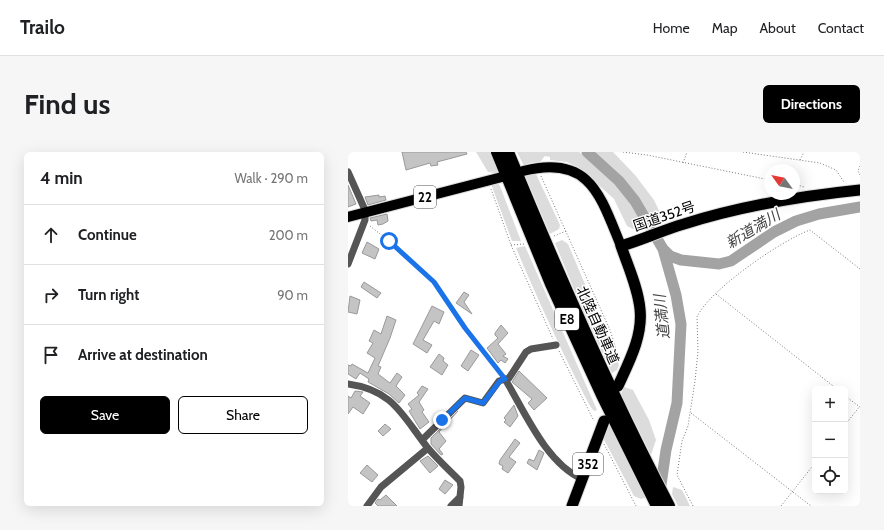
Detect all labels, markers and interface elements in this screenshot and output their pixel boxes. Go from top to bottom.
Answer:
text: Trailo [20,16,65,39]
text: Home [653,19,690,37]
text: Map [712,19,737,37]
text: About [759,19,796,37]
text: Contact [818,19,864,37]
button: Directions [763,85,860,123]
text: Find us [24,87,110,121]
north arrow [764,164,800,200]
text: 4 min [40,168,83,188]
text: Walk · 290 m [235,170,308,186]
road number: 22 [414,186,436,208]
street label: 国道352号 [631,197,697,235]
water label: 新道満川 [723,205,785,252]
icon: ahead [40,224,62,246]
text: Continue [78,226,137,244]
text: 200 m [269,227,308,243]
route start [380,232,398,250]
street label: 北陸自動車道 [573,283,623,367]
icon: right [40,284,62,306]
text: Turn right [78,286,139,304]
text: 90 m [277,287,308,303]
water label: 道満川 [650,292,673,340]
road number: E8 [555,308,579,330]
icon: arrive [40,344,62,366]
text: Arrive at destination [78,346,208,364]
map controls [812,386,848,494]
button: + [812,386,848,422]
button: Save [40,396,170,434]
button: Share [178,396,308,434]
route end [433,411,451,429]
button: − [812,422,848,458]
road number: 352 [573,453,603,475]
button: locate [812,458,848,494]

